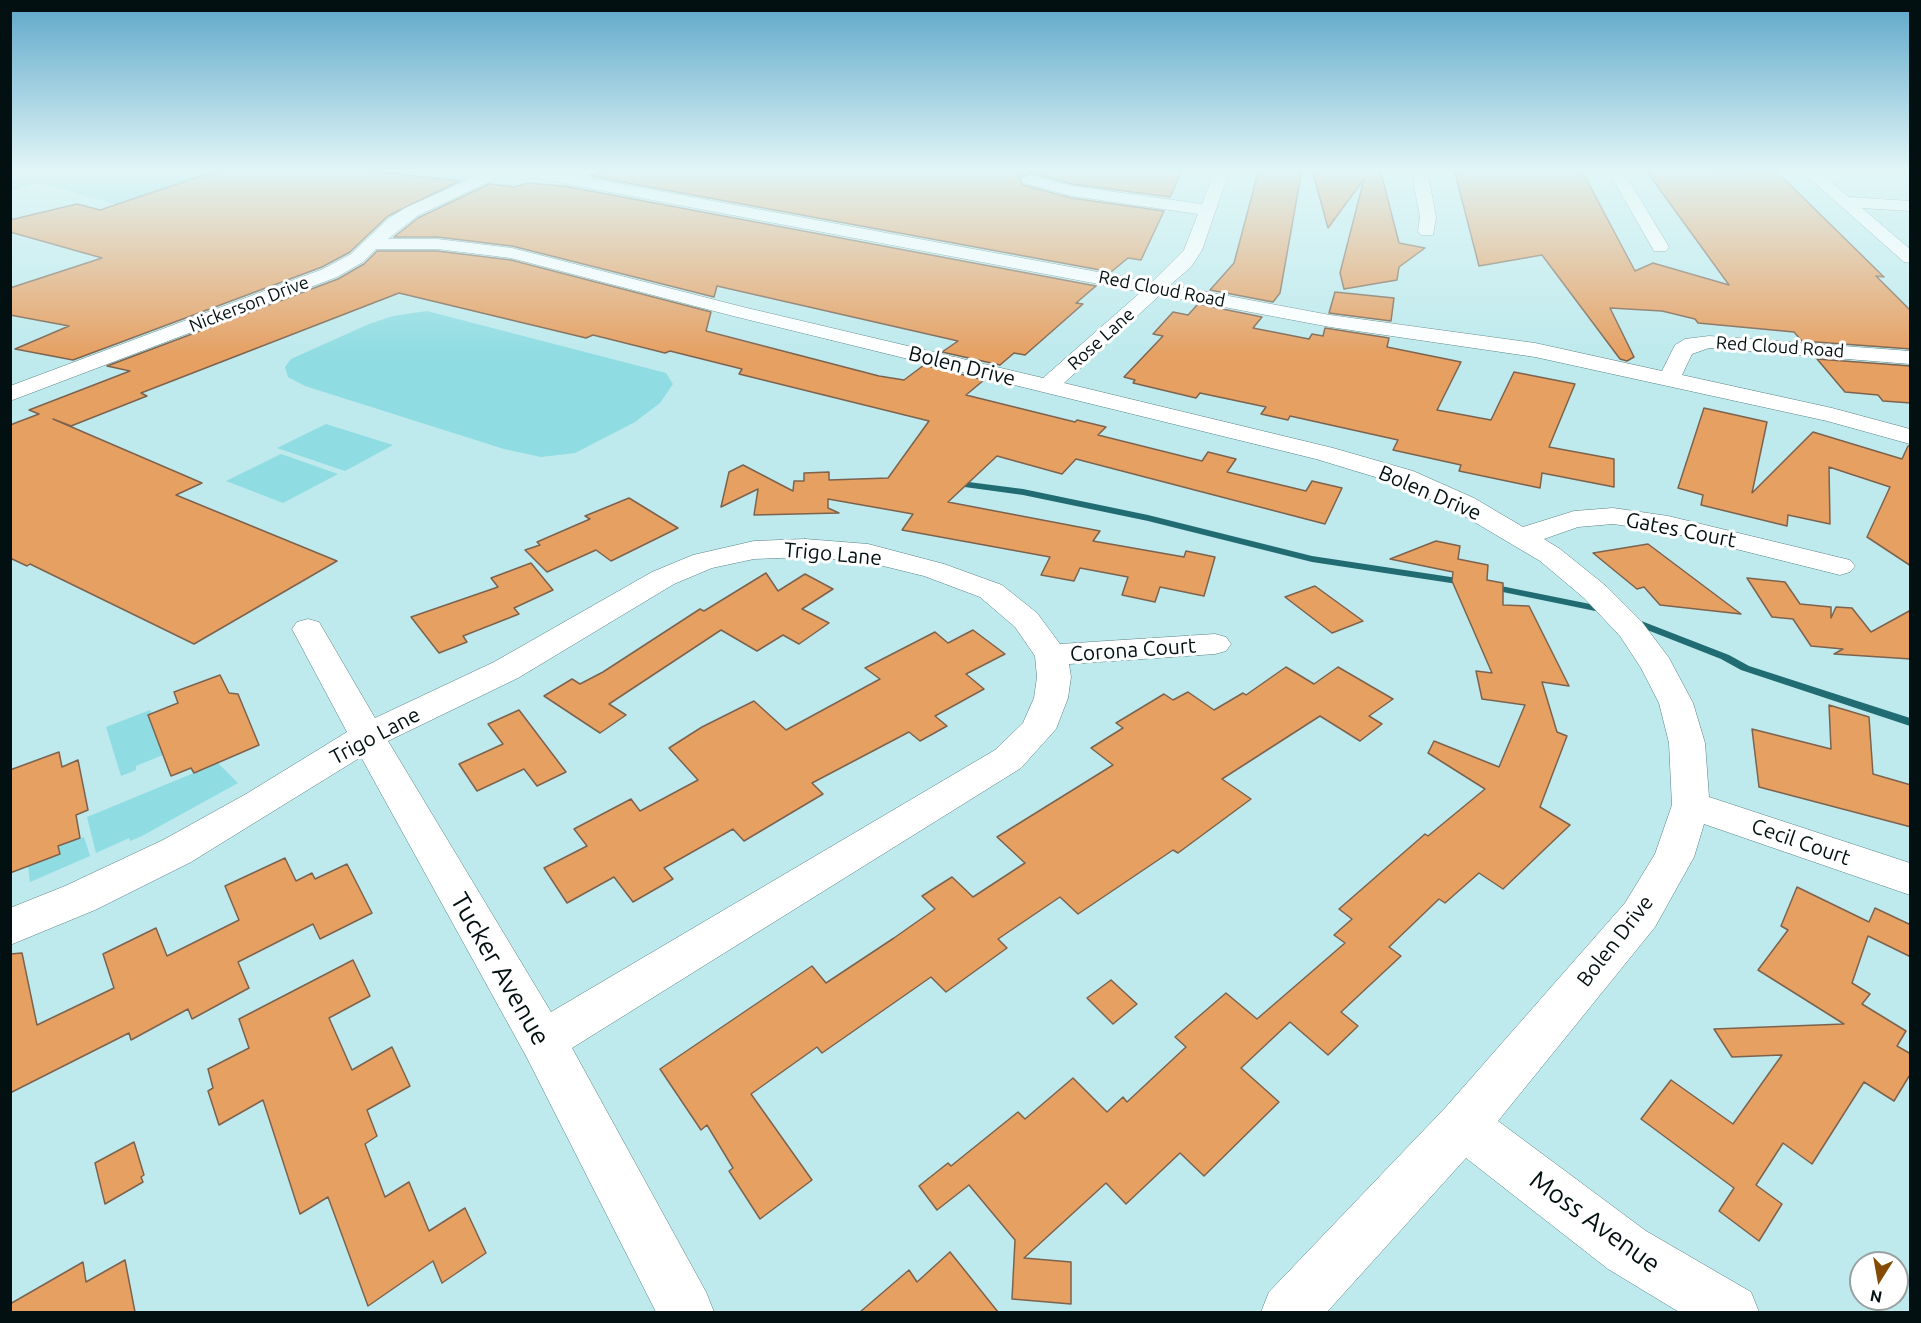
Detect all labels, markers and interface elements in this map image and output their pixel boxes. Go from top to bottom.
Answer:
street label: Red Cloud Road [1097,266,1227,312]
street label: Nickerson Drive [186,271,312,337]
street label: Rose Lane [1063,303,1139,375]
street label: Red Cloud Road [1715,332,1845,362]
street label: Bolen Drive [906,341,1018,391]
street label: Bolen Drive [1375,460,1485,526]
street label: Gates Court [1624,507,1738,553]
street label: Trigo Lane [783,537,883,571]
street label: Corona Court [1069,633,1197,667]
street label: Trigo Lane [326,702,424,770]
street label: Cecil Court [1748,813,1854,871]
street label: Tucker Avenue [444,887,556,1051]
street label: Bolen Drive [1571,890,1659,992]
street label: Moss Avenue [1524,1164,1666,1280]
north arrow [1849,1251,1909,1311]
text: N [1868,1287,1884,1307]

